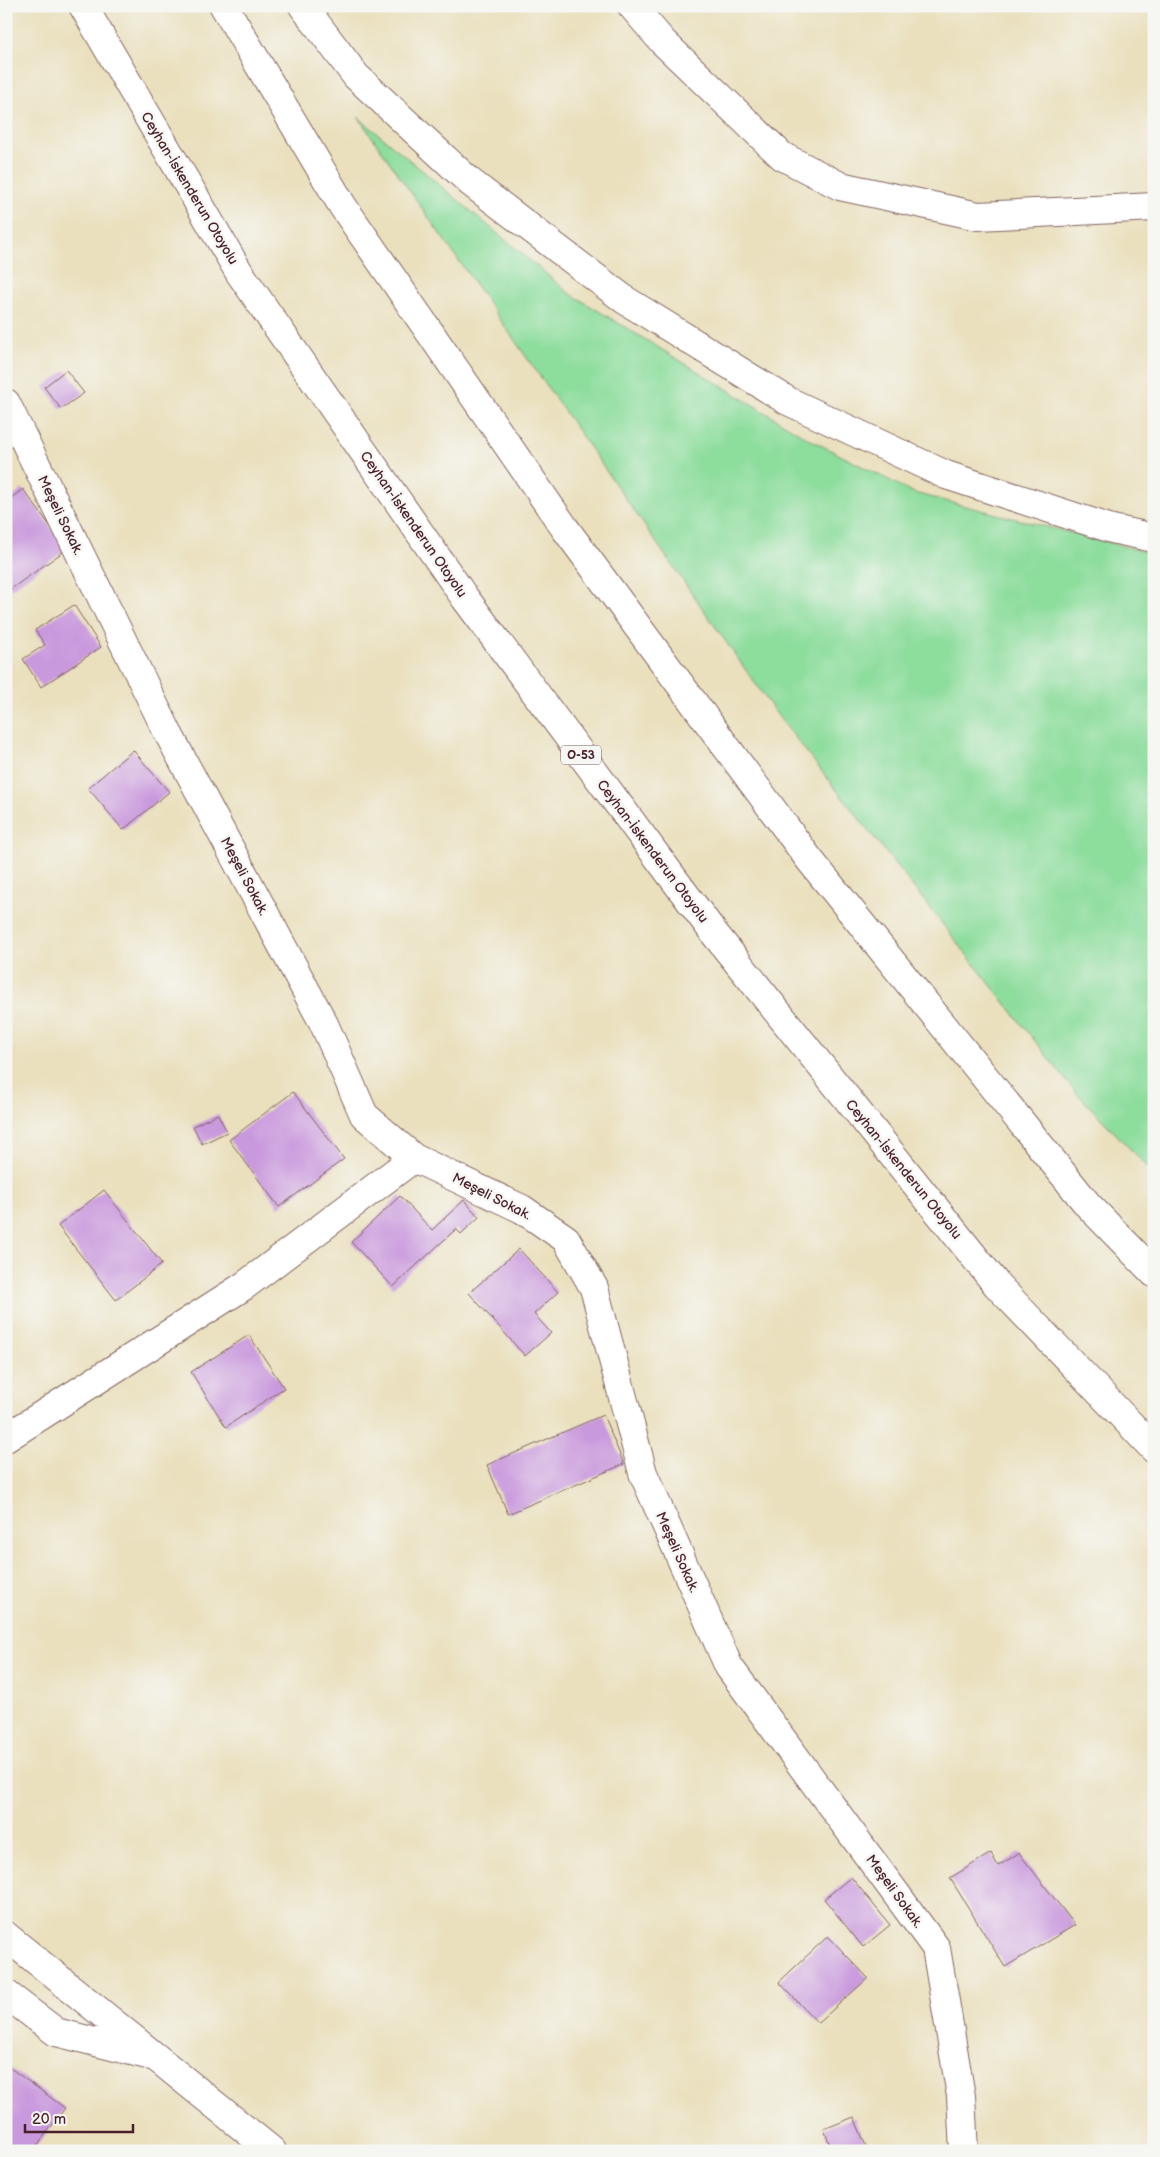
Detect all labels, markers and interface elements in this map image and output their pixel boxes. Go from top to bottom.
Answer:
street label: Ceyhan-İskenderun Otoyolu [137,108,243,268]
street label: Ceyhan-İskenderun Otoyolu [356,447,472,601]
street label: Meşeli Sokak. [34,473,87,558]
road number: O-53 [561,746,601,764]
street label: Ceyhan-İskenderun Otoyolu [593,776,713,926]
street label: Meşeli Sokak. [217,834,272,919]
street label: Ceyhan-İskenderun Otoyolu [842,1095,966,1243]
street label: Meşeli Sokak. [449,1169,534,1224]
street label: Meşeli Sokak. [652,1509,703,1595]
street label: Meşeli Sokak. [862,1851,927,1931]
scale bar [25,2102,132,2134]
text: 20 m [32,2110,66,2129]

